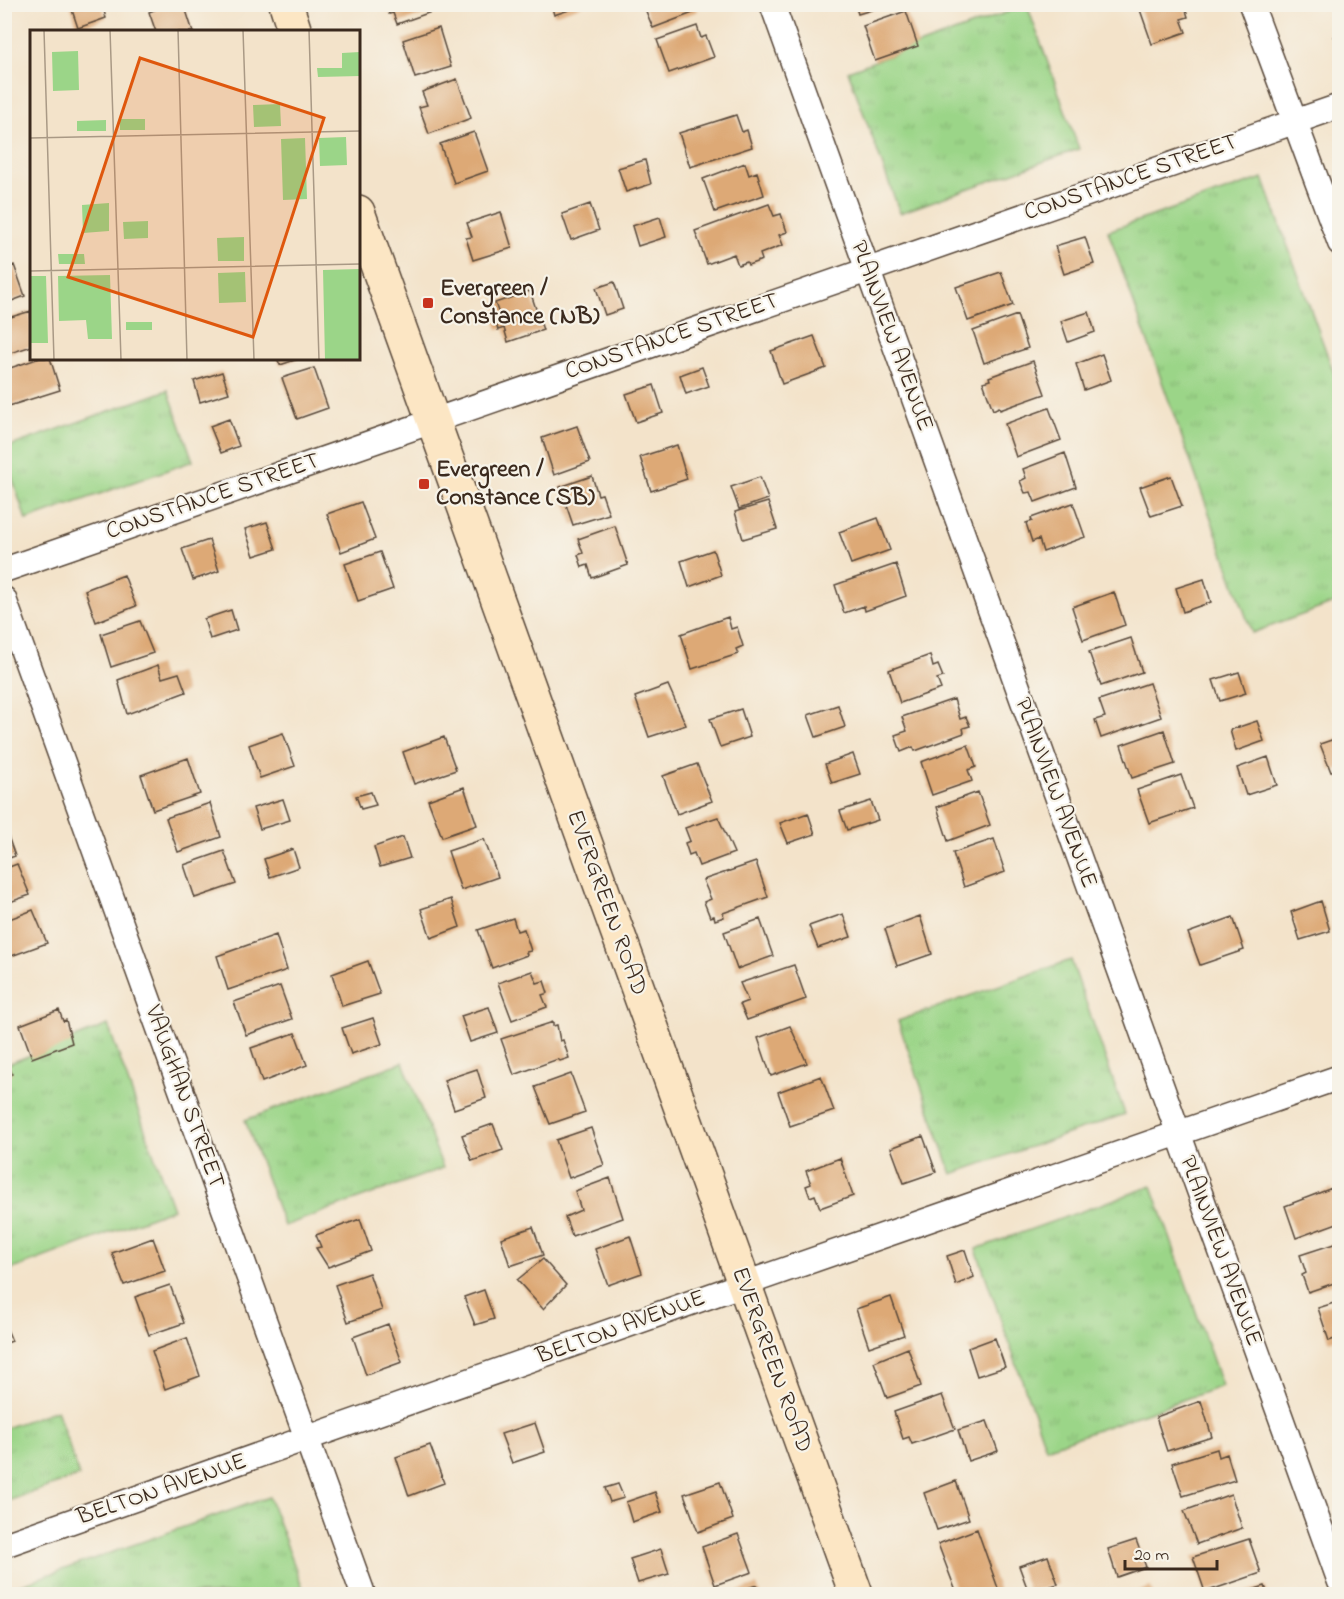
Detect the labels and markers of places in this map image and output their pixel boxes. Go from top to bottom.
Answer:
place label: Evergreen / Constance (NB) [440,272,599,335]
marker: Evergreen / Constance (NB) [421,296,435,310]
place label: Evergreen / Constance (SB) [436,453,595,516]
marker: Evergreen / Constance (SB) [417,477,431,491]

